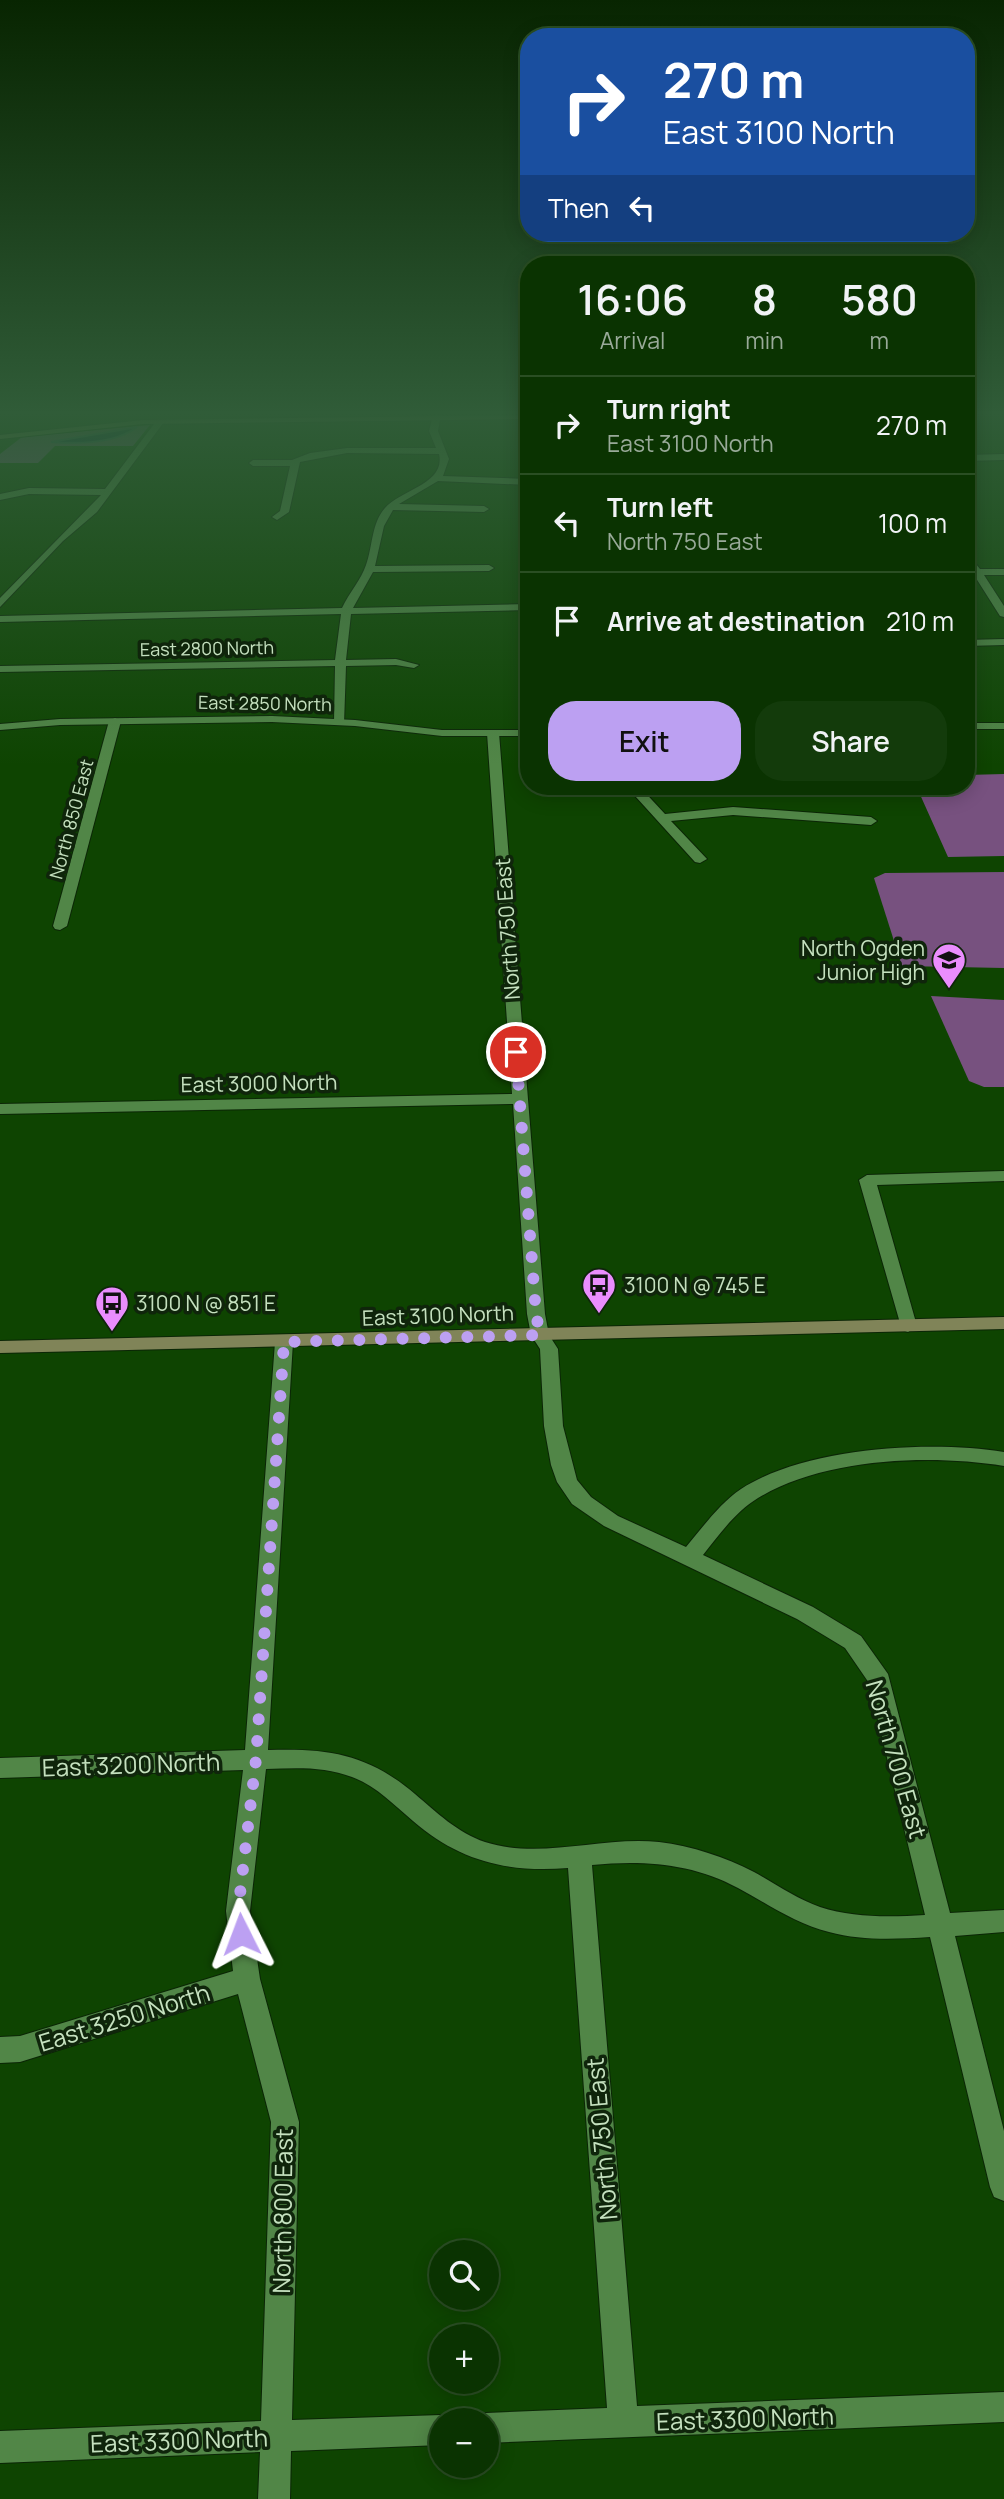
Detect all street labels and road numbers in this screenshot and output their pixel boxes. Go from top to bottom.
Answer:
street label: East 2800 North [140,635,274,661]
street label: East 2850 North [198,690,332,716]
street label: North 850 East [43,756,99,882]
street label: North 750 East [488,857,526,1001]
street label: East 3000 North [180,1068,338,1098]
street label: East 3100 North [361,1298,515,1332]
street label: North 700 East [859,1676,935,1842]
street label: East 3200 North [41,1744,221,1784]
street label: East 3250 North [34,1975,214,2059]
street label: North 750 East [577,2057,625,2221]
street label: North 800 East [264,2128,300,2294]
street label: East 3300 North [656,2398,834,2438]
street label: East 3300 North [90,2420,268,2460]

